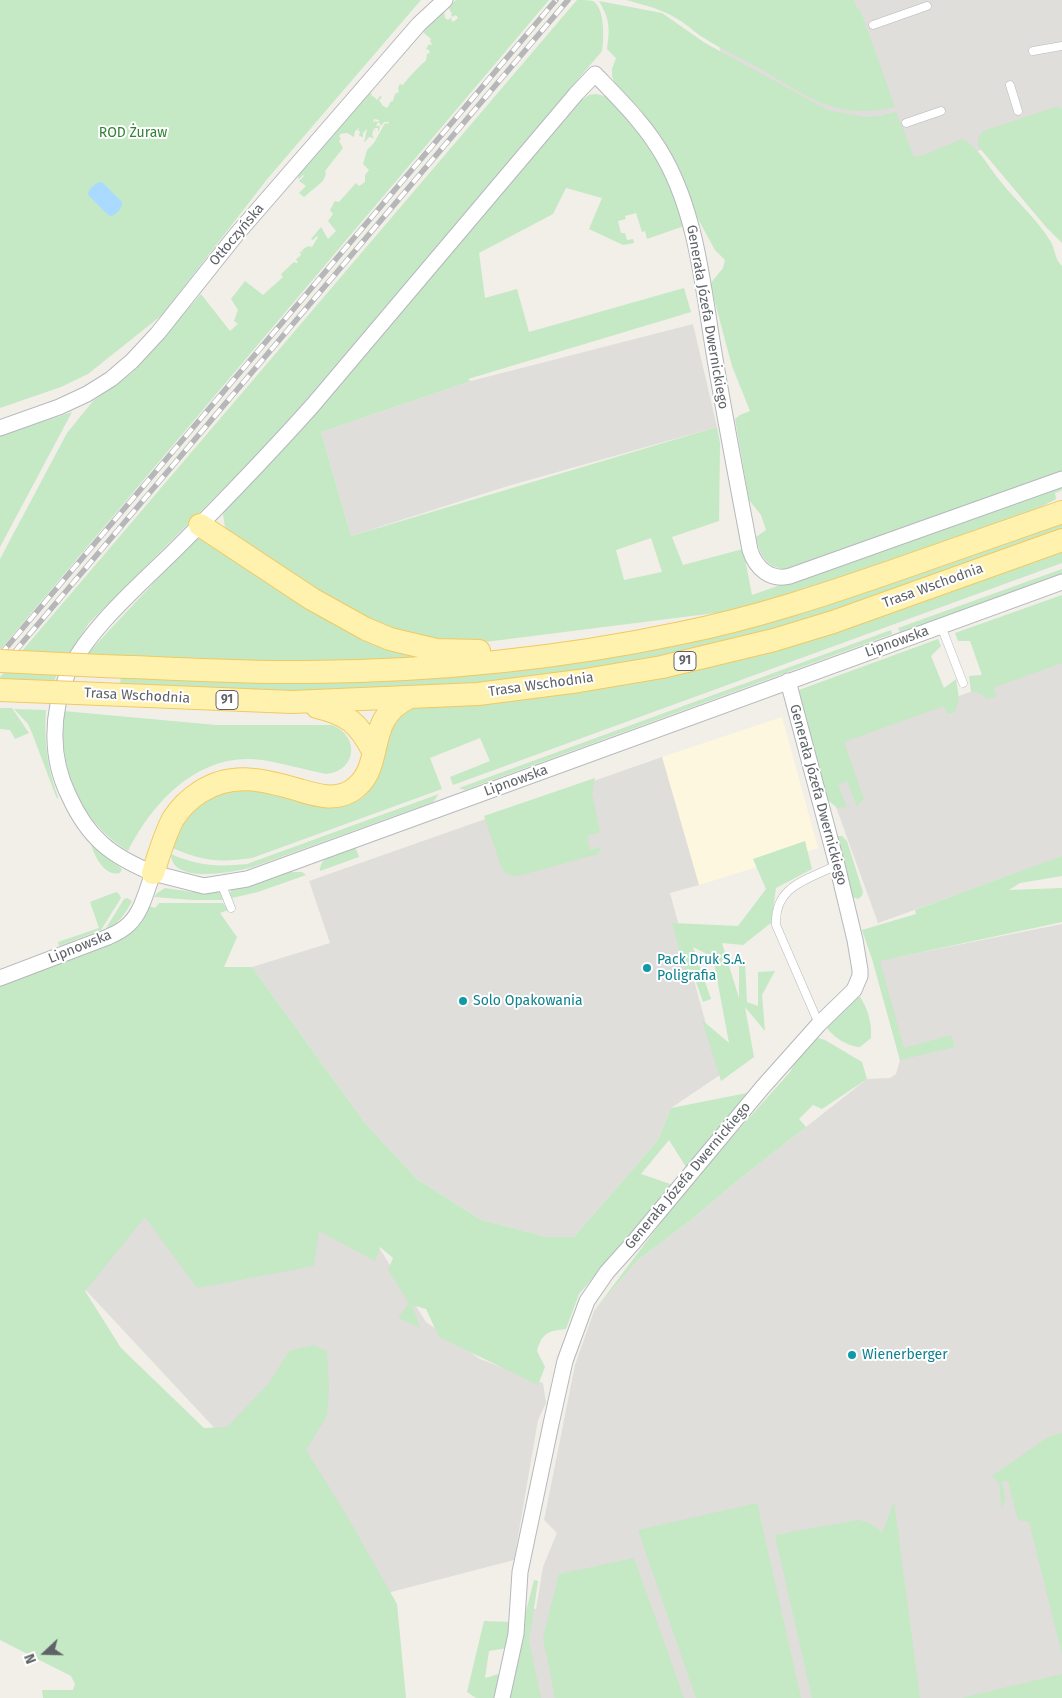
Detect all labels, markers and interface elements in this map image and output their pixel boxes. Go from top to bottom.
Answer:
park label: ROD Żuraw [99,125,167,141]
street label: Otłoczyńska [206,201,268,269]
street label: Generała Józefa Dwernickiego [683,224,731,410]
street label: Trasa Wschodnia [880,560,986,612]
street label: Lipnowska [863,623,931,661]
road number: 91 [674,651,696,670]
street label: Trasa Wschodnia [487,669,595,701]
street label: Trasa Wschodnia [84,685,190,707]
road number: 91 [216,690,238,710]
street label: Generała Józefa Dwernickiego [786,703,850,887]
street label: Lipnowska [482,762,550,800]
street label: Lipnowska [46,927,114,967]
place label: Pack Druk S.A. Poligrafia [657,952,745,984]
marker: Pack Druk S.A. Poligrafia [641,962,653,974]
place label: Solo Opakowania [473,993,583,1009]
marker: Solo Opakowania [457,995,469,1007]
street label: Generała Józefa Dwernickiego [622,1099,754,1253]
place label: Wienerberger [862,1347,948,1363]
marker: Wienerberger [846,1349,858,1361]
north arrow [20,1628,70,1678]
text: N [21,1651,40,1666]

